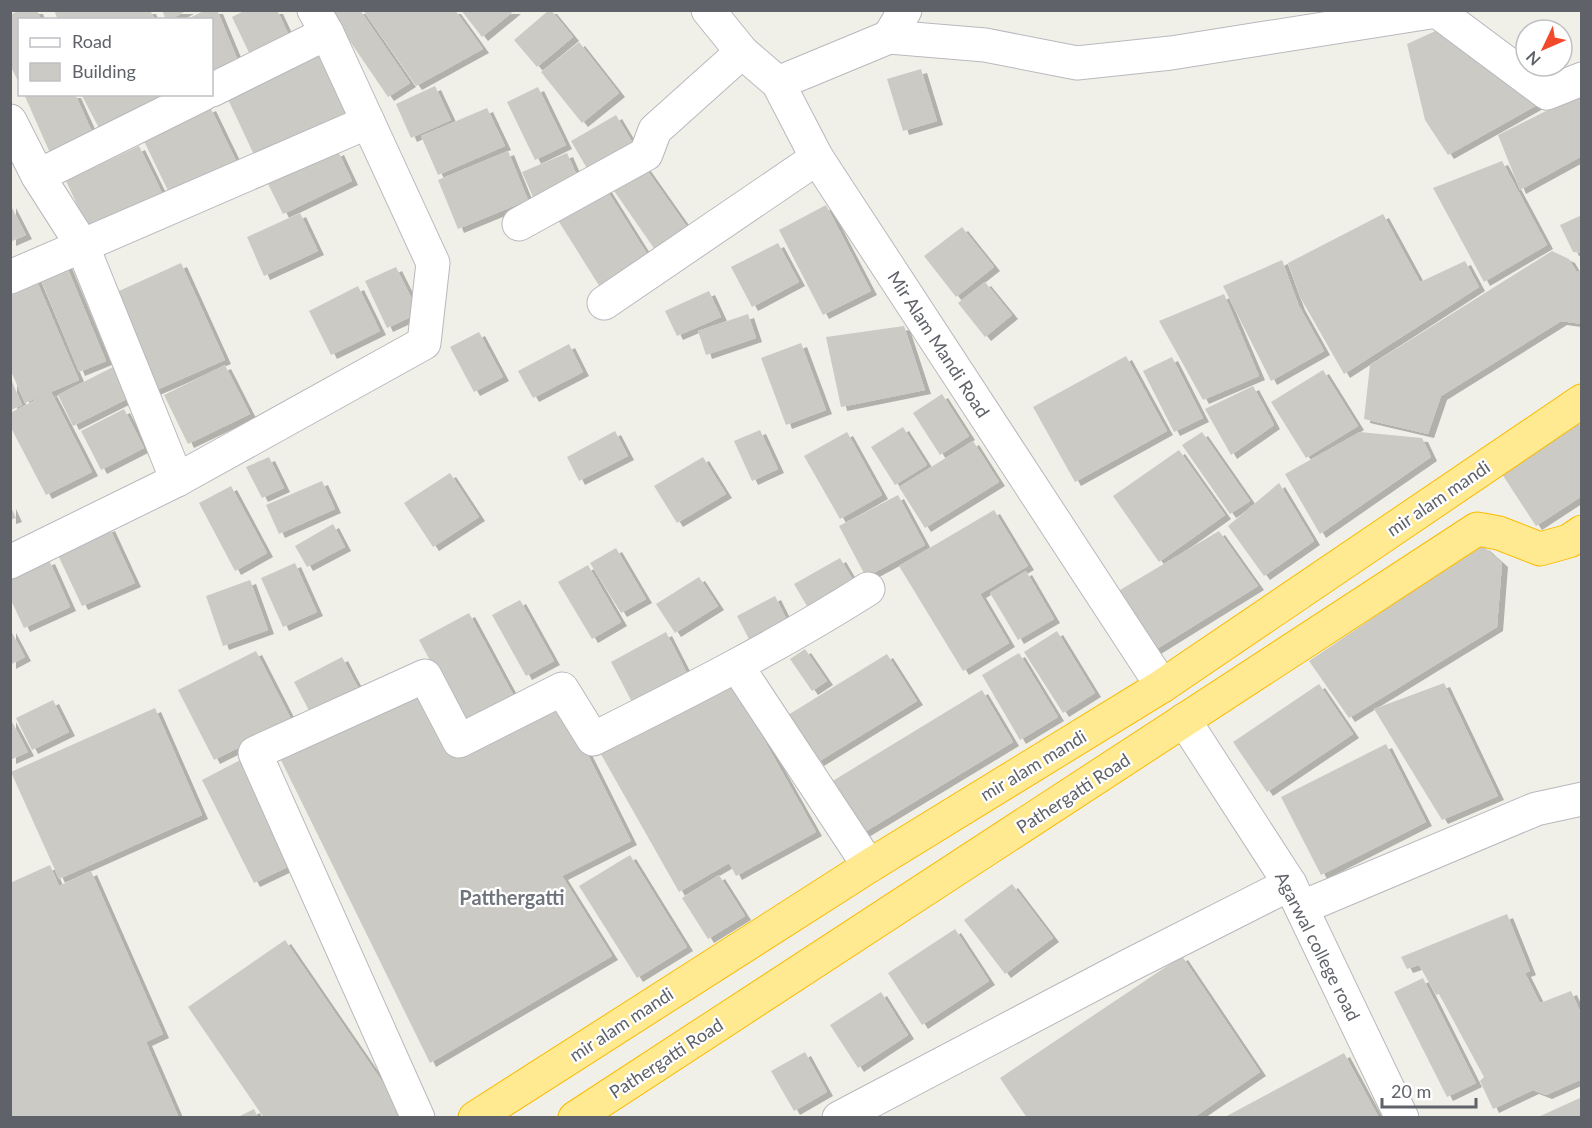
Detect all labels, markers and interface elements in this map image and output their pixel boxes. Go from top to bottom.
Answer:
legend [18,18,213,96]
north arrow [1514,18,1574,78]
text: Road [72,30,112,52]
text: N [1522,48,1544,70]
text: Building [72,60,136,82]
street label: Mir Alam Mandi Road [883,267,995,421]
street label: mir alam mandi [1382,455,1494,541]
street label: mir alam mandi [976,725,1090,805]
street label: Pathergatti Road [1012,748,1134,838]
street label: Agarwal college road [1271,868,1365,1024]
district label: Patthergatti [459,885,565,909]
street label: mir alam mandi [565,982,677,1066]
street label: Pathergatti Road [605,1013,727,1103]
scale bar [1382,1071,1476,1109]
text: 20 m [1391,1080,1431,1102]

